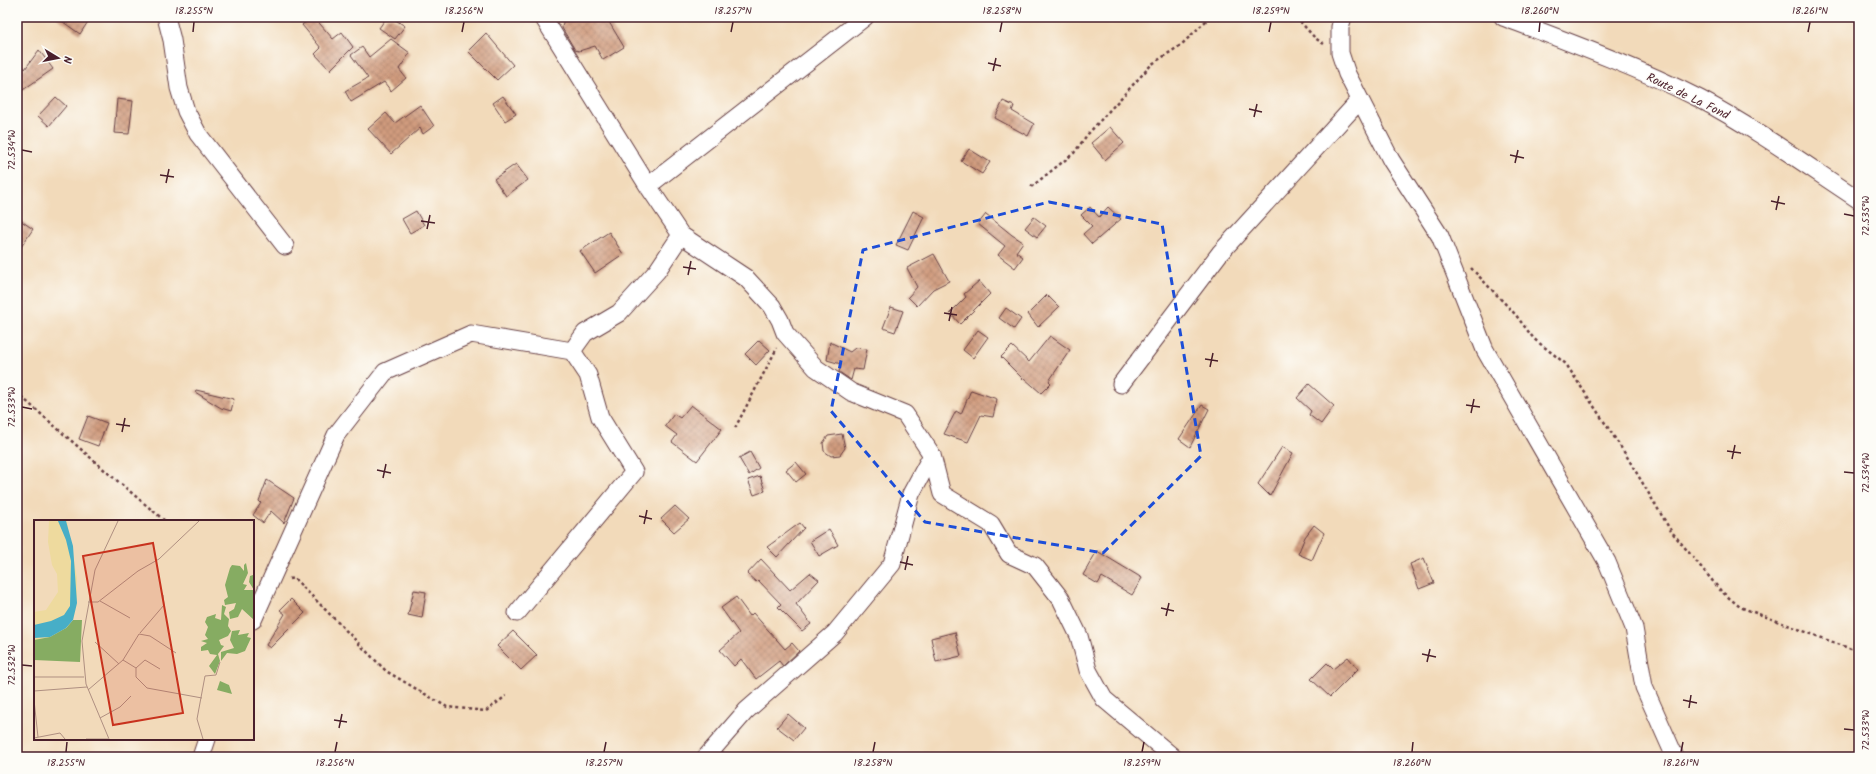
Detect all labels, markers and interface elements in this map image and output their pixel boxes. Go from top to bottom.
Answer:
text: 18.255°N [175,3,213,19]
text: 18.256°N [445,3,483,19]
text: 18.257°N [714,3,752,19]
text: 18.258°N [983,3,1022,19]
text: 18.259°N [1252,3,1290,19]
text: 18.260°N [1521,3,1559,19]
text: 18.261°N [1792,3,1828,19]
north arrow [38,38,78,78]
text: N [57,55,76,65]
street label: Route de La Fond [1643,68,1733,125]
text: 72.534°W [4,130,20,170]
text: 72.535°W [1858,196,1874,236]
text: 72.533°W [4,386,20,427]
text: 72.534°W [1858,453,1874,493]
inset map [34,520,254,740]
text: 72.532°W [4,644,20,685]
text: 72.533°W [1858,709,1874,750]
text: 18.255°N [47,755,85,771]
text: 18.256°N [316,755,354,771]
text: 18.257°N [585,755,623,771]
text: 18.258°N [854,755,893,771]
text: 18.259°N [1123,755,1161,771]
text: 18.260°N [1393,755,1431,771]
text: 18.261°N [1663,755,1699,771]

